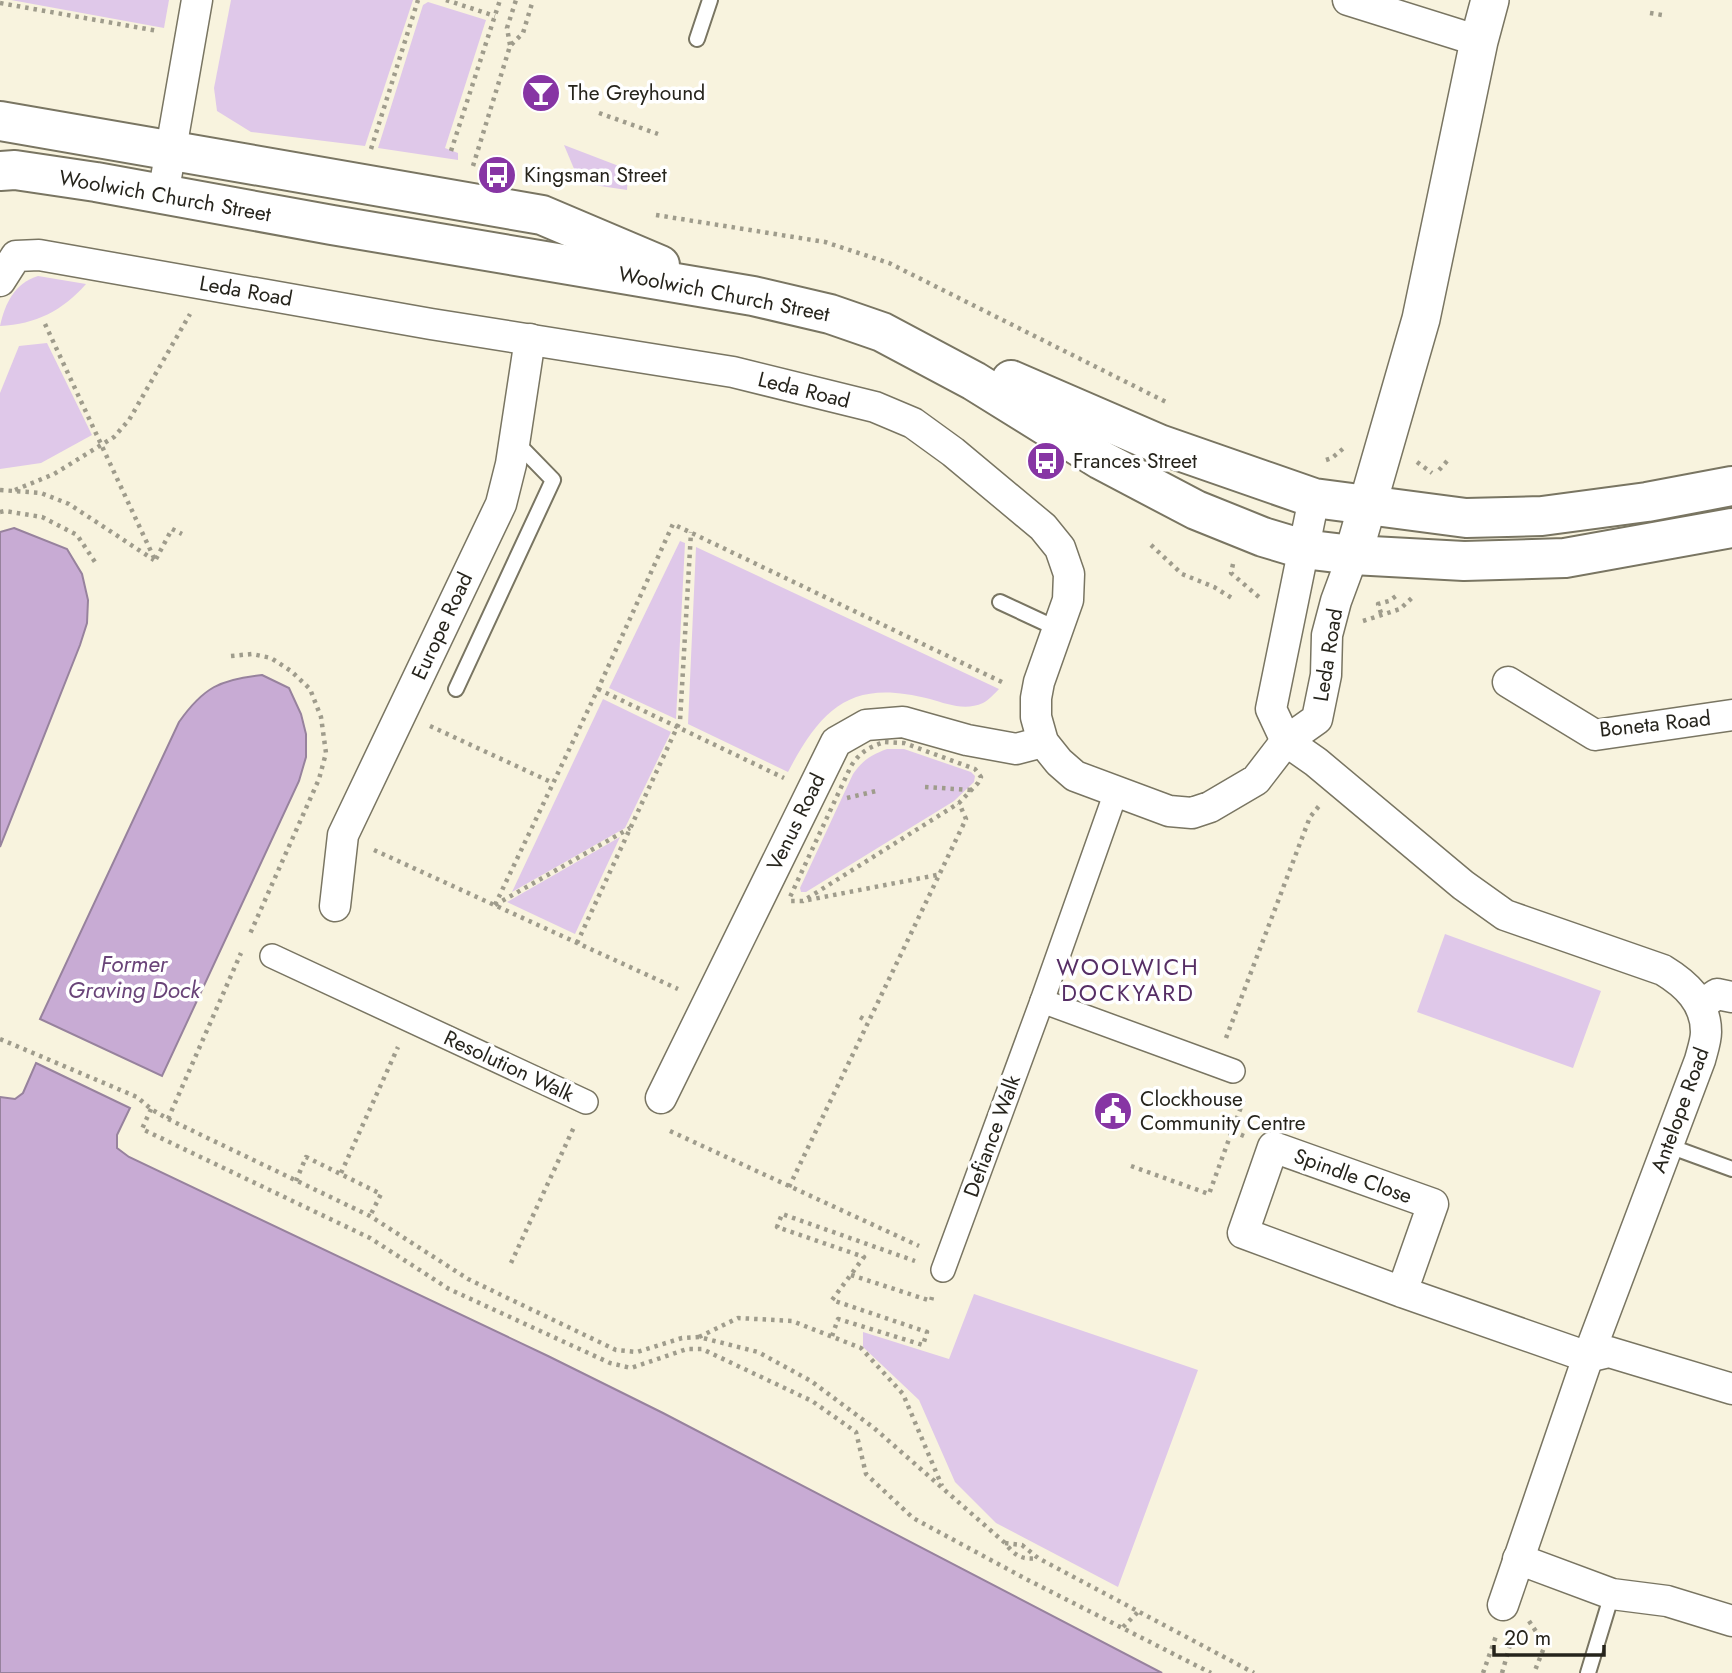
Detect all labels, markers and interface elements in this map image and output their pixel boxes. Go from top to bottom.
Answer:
bar icon: The Greyhound [520,72,562,114]
place label: The Greyhound [568,78,705,108]
bus stop icon: Kingsman Street [476,154,518,196]
place label: Kingsman Street [524,160,667,190]
street label: Woolwich Church Street [57,163,273,229]
street label: Woolwich Church Street [616,259,832,329]
street label: Leda Road [197,268,295,314]
street label: Leda Road [755,364,853,416]
bus stop icon: Frances Street [1025,440,1067,482]
place label: Frances Street [1073,446,1197,476]
street label: Europe Road [404,567,480,685]
street label: Leda Road [1306,606,1350,704]
street label: Boneta Road [1598,703,1712,745]
street label: Venus Road [759,768,833,876]
water label: Former Graving Dock [68,947,201,1007]
district label: WOOLWICH DOCKYARD [1056,950,1200,1010]
street label: Resolution Walk [439,1023,580,1110]
street label: Antelope Road [1643,1043,1717,1177]
street label: Defiance Walk [956,1070,1028,1201]
place label: Clockhouse Community Centre [1140,1084,1306,1138]
public building icon: Clockhouse Community Centre [1092,1090,1134,1132]
street label: Spindle Close [1290,1141,1416,1211]
scale bar [1494,1614,1604,1658]
text: 20 m [1504,1623,1551,1653]

